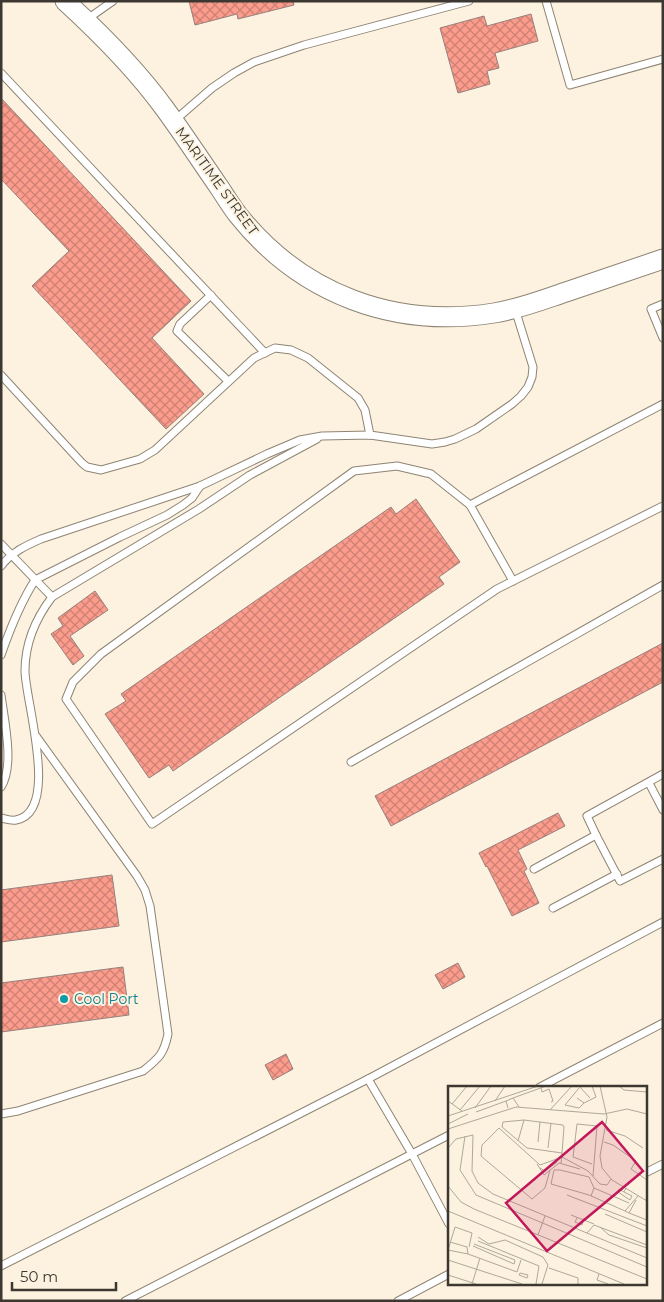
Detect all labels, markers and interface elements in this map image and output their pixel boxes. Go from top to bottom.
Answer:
street label: MARITIME STREET [172,123,262,239]
place label: Cool Port [74,990,139,1008]
marker: Cool Port [58,993,70,1005]
inset map [448,1086,646,1284]
scale bar [12,1260,116,1292]
text: 50 m [20,1267,58,1286]

